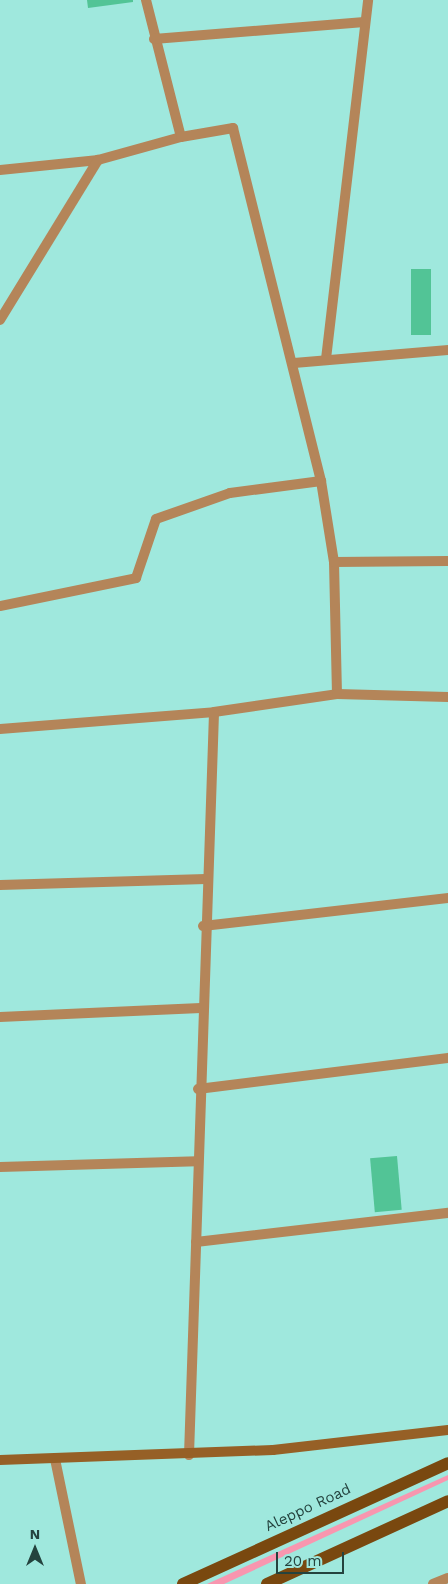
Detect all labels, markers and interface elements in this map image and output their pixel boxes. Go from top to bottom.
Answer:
street label: Aleppo Road [262,1480,354,1536]
north arrow [10,1524,60,1574]
text: N [30,1526,40,1542]
scale bar [278,1542,346,1574]
text: 20 m [284,1552,322,1570]

